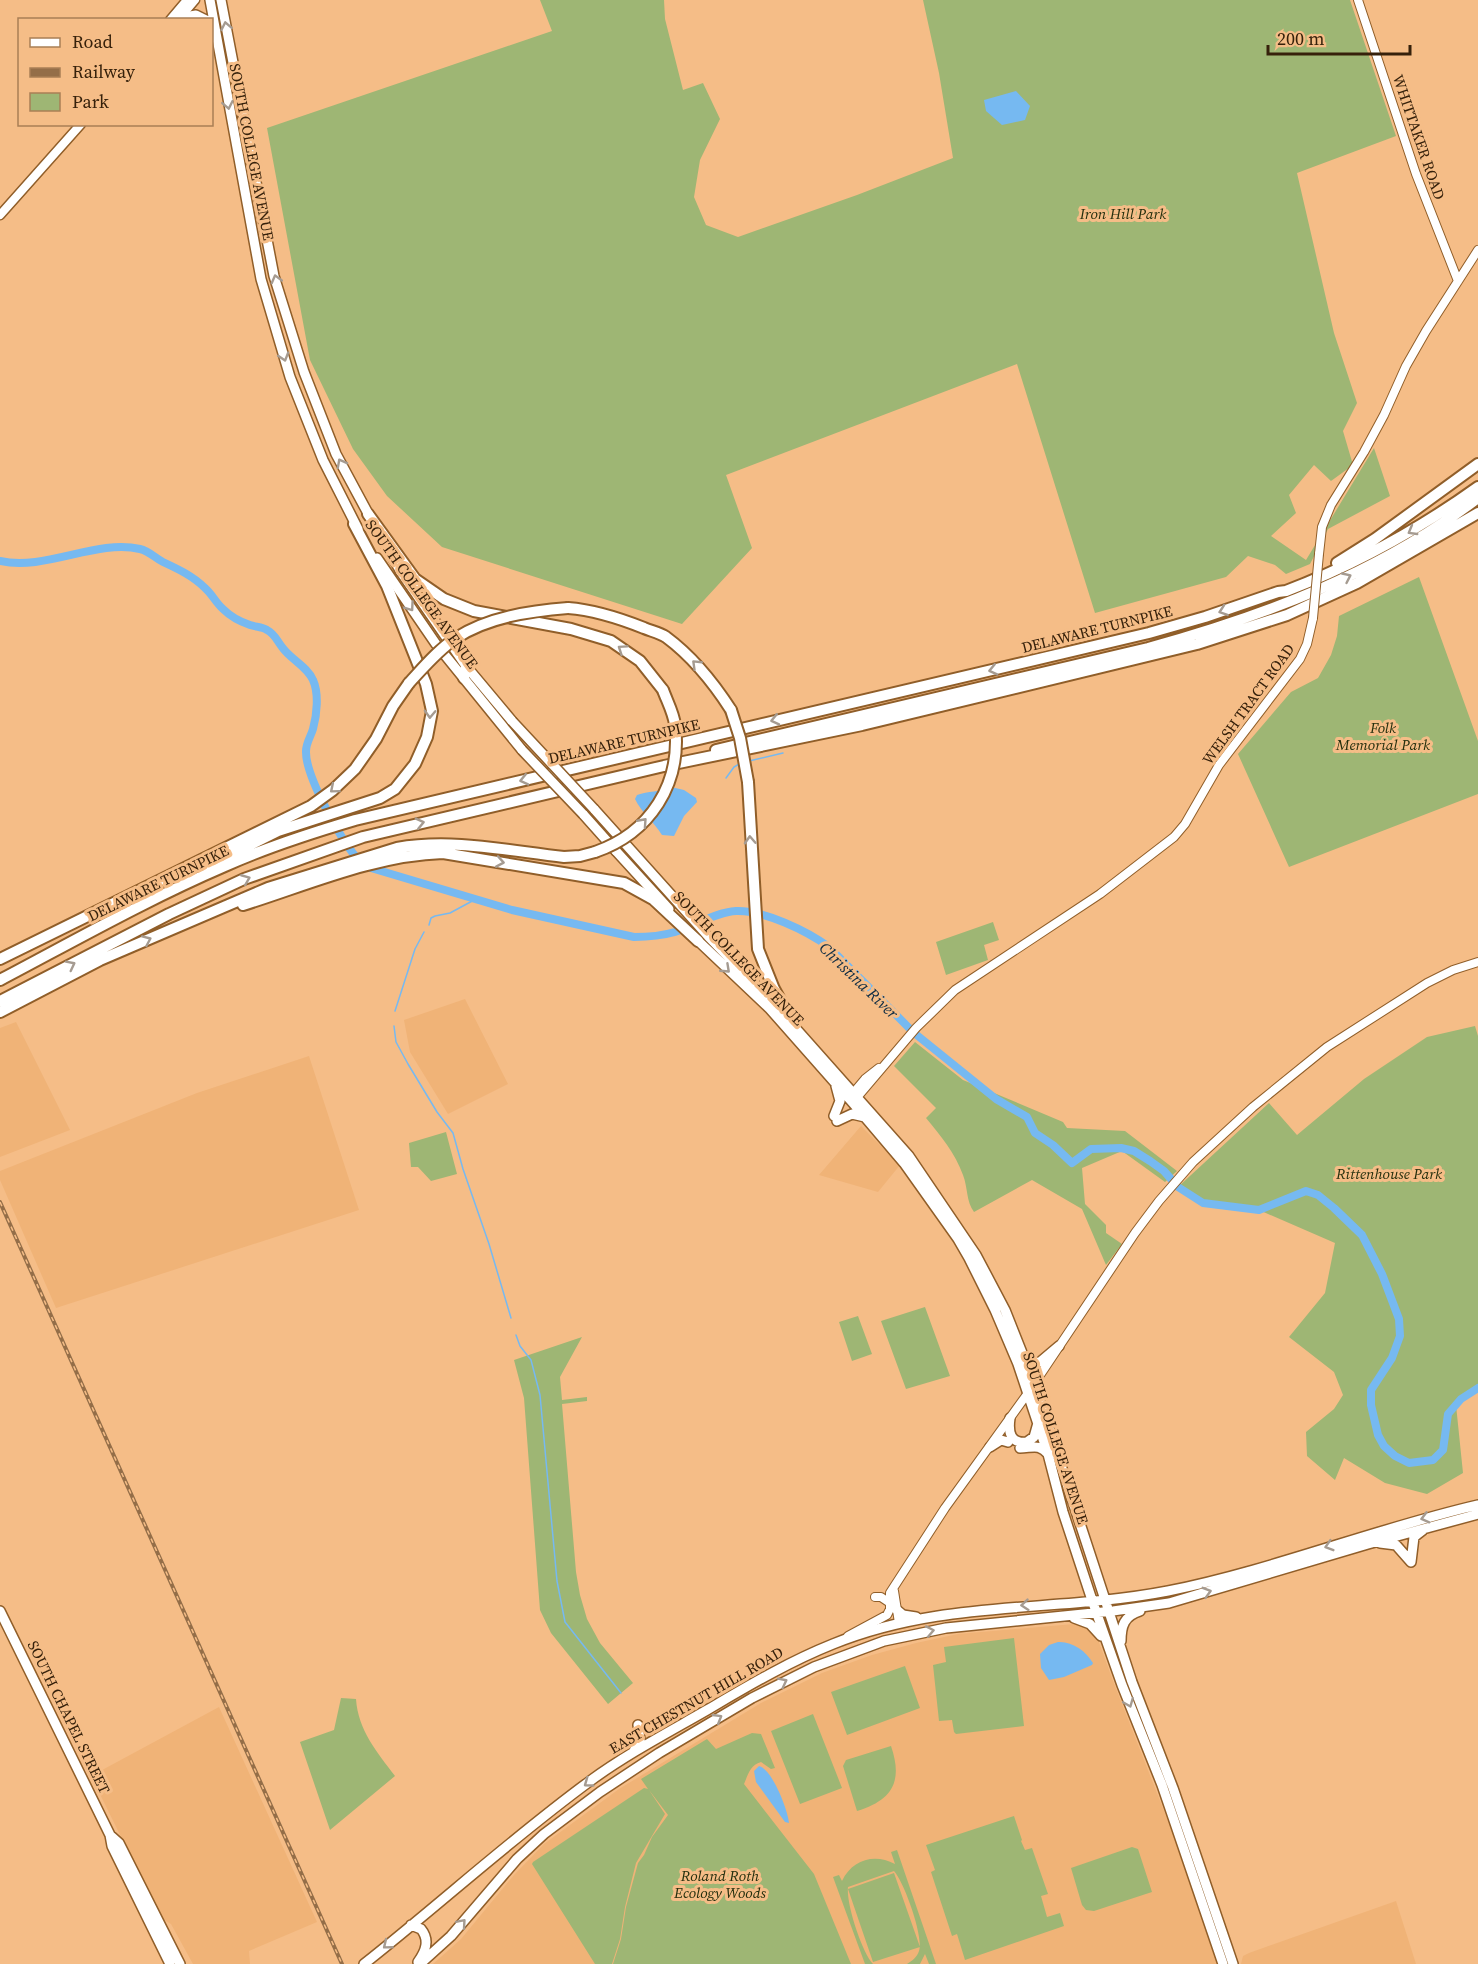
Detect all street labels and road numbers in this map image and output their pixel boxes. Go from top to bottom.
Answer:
street label: SOUTH COLLEGE AVENUE [225,62,279,242]
street label: WHITTAKER ROAD [1388,72,1450,202]
street label: SOUTH COLLEGE AVENUE [361,515,483,673]
street label: DELAWARE TURNPIKE [1019,600,1175,658]
street label: WELSH TRACT ROAD [1197,639,1299,769]
street label: DELAWARE TURNPIKE [546,713,702,769]
street label: DELAWARE TURNPIKE [84,840,232,926]
street label: SOUTH COLLEGE AVENUE [669,886,809,1030]
street label: SOUTH COLLEGE AVENUE [1018,1349,1094,1527]
street label: SOUTH CHAPEL STREET [23,1637,115,1797]
street label: EAST CHESTNUT HILL ROAD [605,1641,787,1759]

